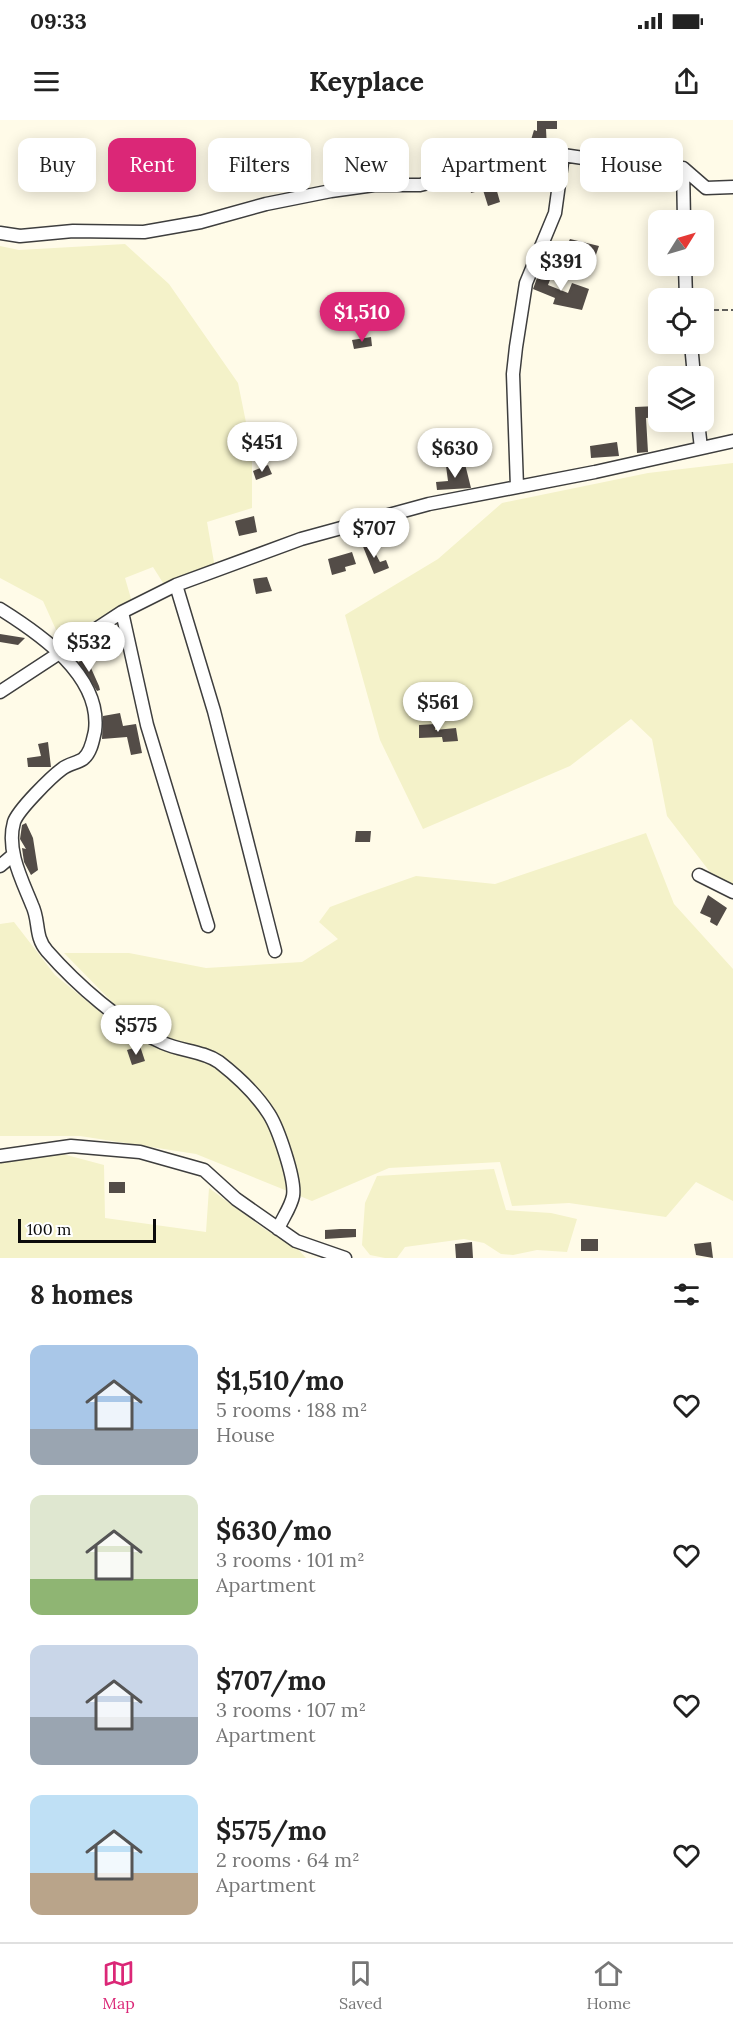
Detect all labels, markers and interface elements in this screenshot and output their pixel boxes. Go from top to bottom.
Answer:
text: 09:33 [30,7,87,35]
text: Keyplace [309,64,424,98]
icon: menu [30,65,63,98]
icon: share [670,65,703,98]
chip: Buy [18,138,96,192]
chip: Rent [108,138,196,192]
chip: Filters [208,138,311,192]
chip: New [323,138,409,192]
chip: Apartment [421,138,568,192]
chip: House [580,138,683,192]
north arrow [648,210,714,276]
map controls [648,210,714,432]
pin: $391 [525,241,597,292]
text: $391 [540,248,582,273]
button: locate [648,288,714,354]
pin: $1,510 [313,292,411,343]
text: $1,510 [334,299,390,324]
button: layers [648,366,714,432]
pin: $451 [226,422,298,473]
pin: $630 [419,428,491,479]
text: $451 [241,429,283,454]
text: $630 [431,435,479,460]
pin: $707 [338,508,410,559]
text: $707 [352,515,396,540]
pin: $532 [53,622,125,673]
text: $532 [67,629,111,654]
pin: $561 [402,682,474,733]
text: $561 [417,689,459,714]
pin: $575 [100,1005,172,1056]
text: $575 [115,1012,157,1037]
scale bar [18,1216,156,1244]
text: 100 m [27,1219,71,1239]
text: 8 homes [30,1278,133,1311]
icon: filters [670,1278,703,1311]
text: $1,510/mo [216,1364,344,1397]
icon: home [78,1369,150,1441]
icon: heart [670,1389,703,1422]
text: 5 rooms · 188 m² [216,1397,367,1422]
text: House [216,1422,275,1447]
text: $630/mo [216,1514,332,1547]
icon: home [78,1519,150,1591]
icon: heart [670,1539,703,1572]
text: 3 rooms · 101 m² [216,1547,365,1572]
text: Apartment [216,1572,316,1597]
text: $707/mo [216,1664,326,1697]
icon: home [78,1669,150,1741]
icon: heart [670,1689,703,1722]
text: 3 rooms · 107 m² [216,1697,366,1722]
text: Apartment [216,1722,316,1747]
text: $575/mo [216,1814,326,1847]
icon: home [78,1819,150,1891]
icon: heart [670,1839,703,1872]
text: 2 rooms · 64 m² [216,1847,360,1872]
text: Apartment [216,1872,316,1897]
tab: Map [102,1957,135,2013]
tab: Saved [339,1957,382,2013]
tab: Home [586,1957,631,2013]

